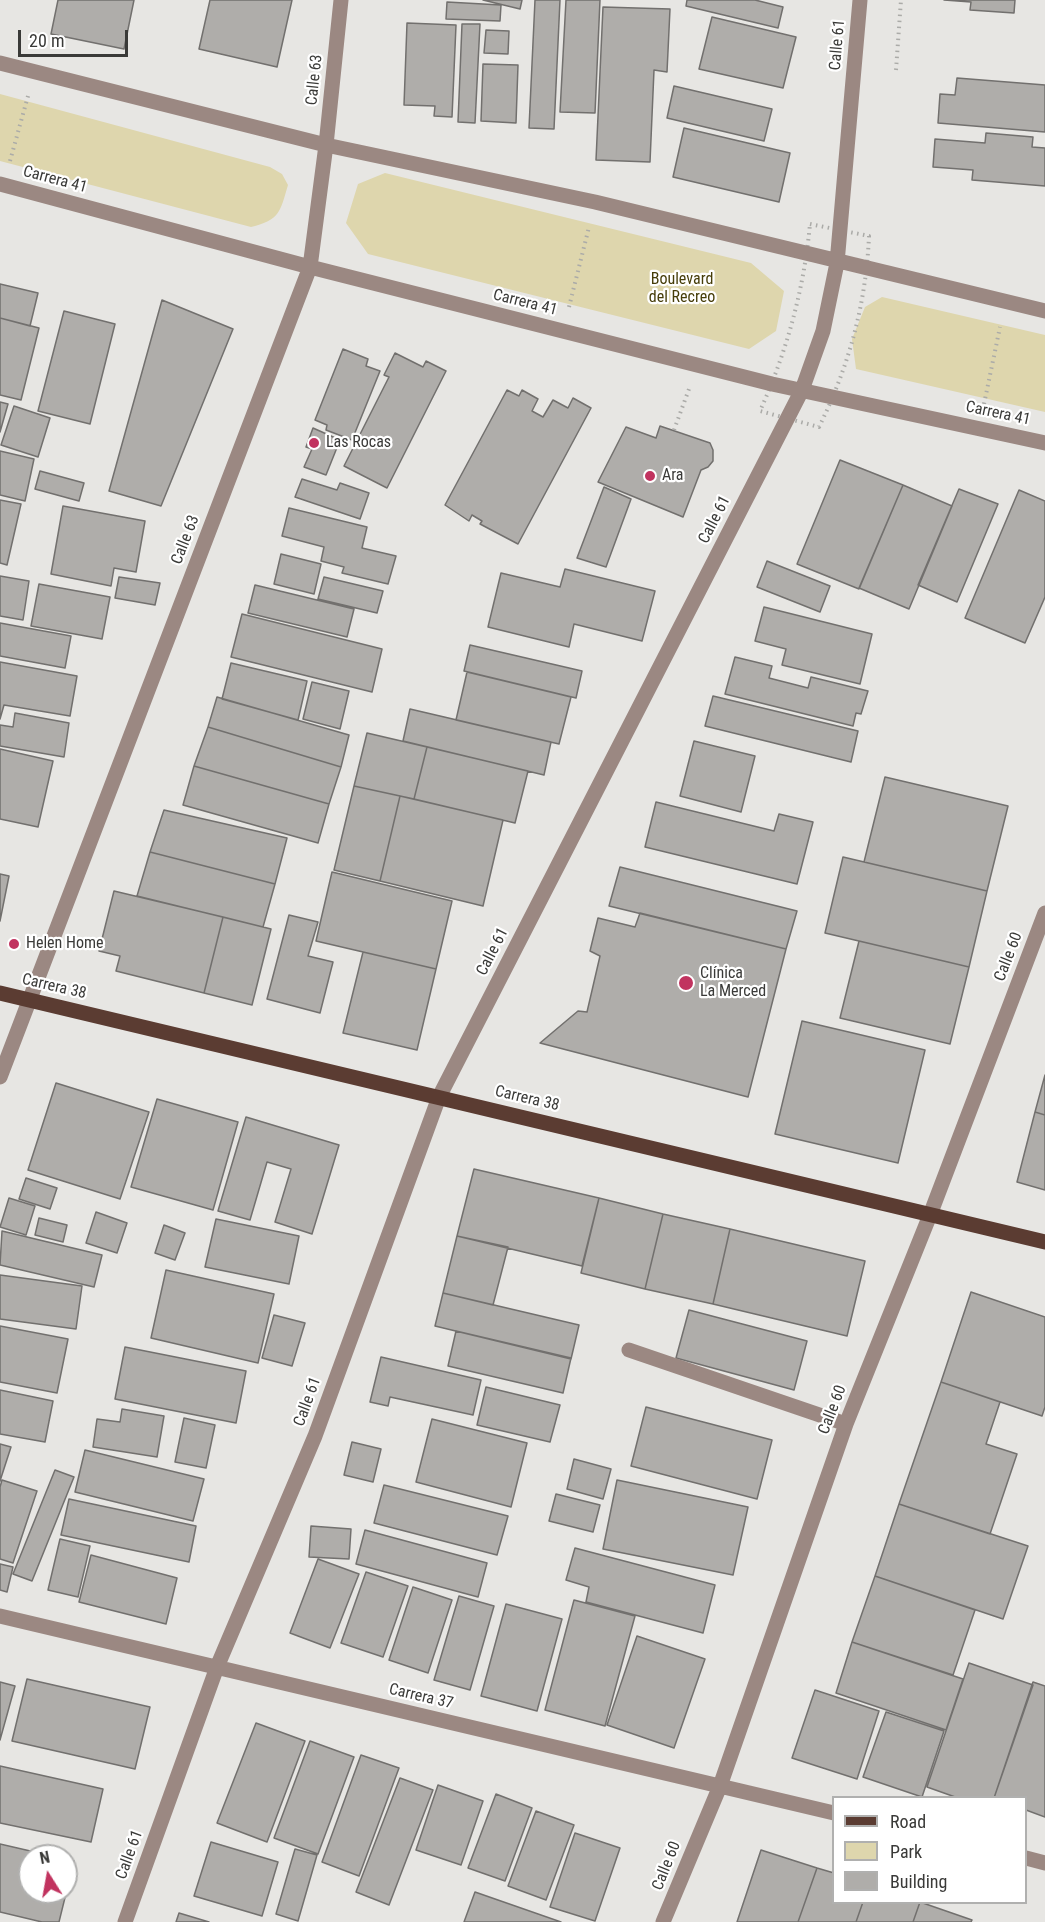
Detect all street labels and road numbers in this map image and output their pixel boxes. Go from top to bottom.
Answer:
street label: Calle 61 [826,19,850,71]
street label: Calle 63 [303,54,327,106]
street label: Carrera 41 [21,162,89,198]
street label: Carrera 41 [491,286,559,320]
street label: Carrera 41 [964,398,1032,430]
street label: Calle 61 [695,493,735,547]
street label: Calle 63 [168,513,204,567]
street label: Calle 61 [473,925,513,979]
street label: Calle 60 [991,930,1027,984]
street label: Carrera 38 [20,970,88,1004]
street label: Carrera 38 [493,1082,561,1116]
street label: Calle 61 [290,1375,326,1429]
street label: Calle 60 [815,1383,851,1437]
street label: Carrera 37 [387,1680,455,1714]
street label: Calle 61 [112,1828,148,1882]
street label: Calle 60 [649,1839,685,1893]

